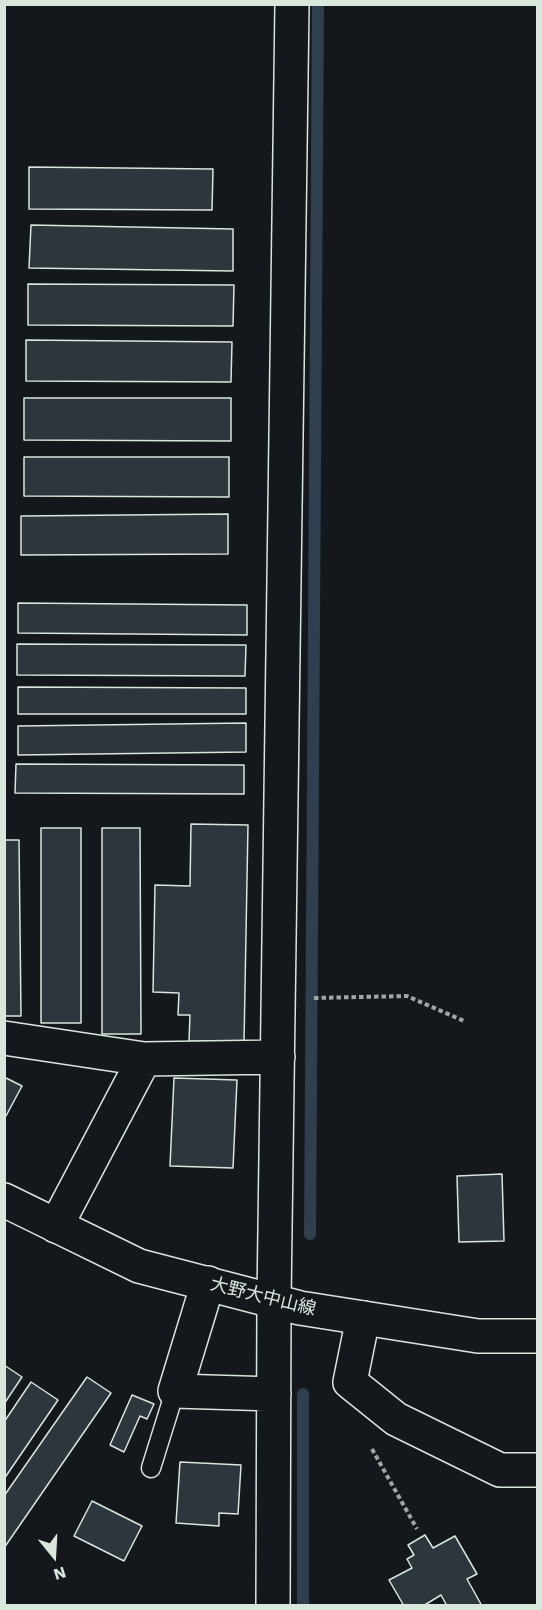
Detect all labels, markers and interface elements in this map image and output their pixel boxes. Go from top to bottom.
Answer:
street label: 大野大中山線 [208,1273,318,1321]
north arrow [24,1526,84,1586]
text: N [51,1563,68,1584]

